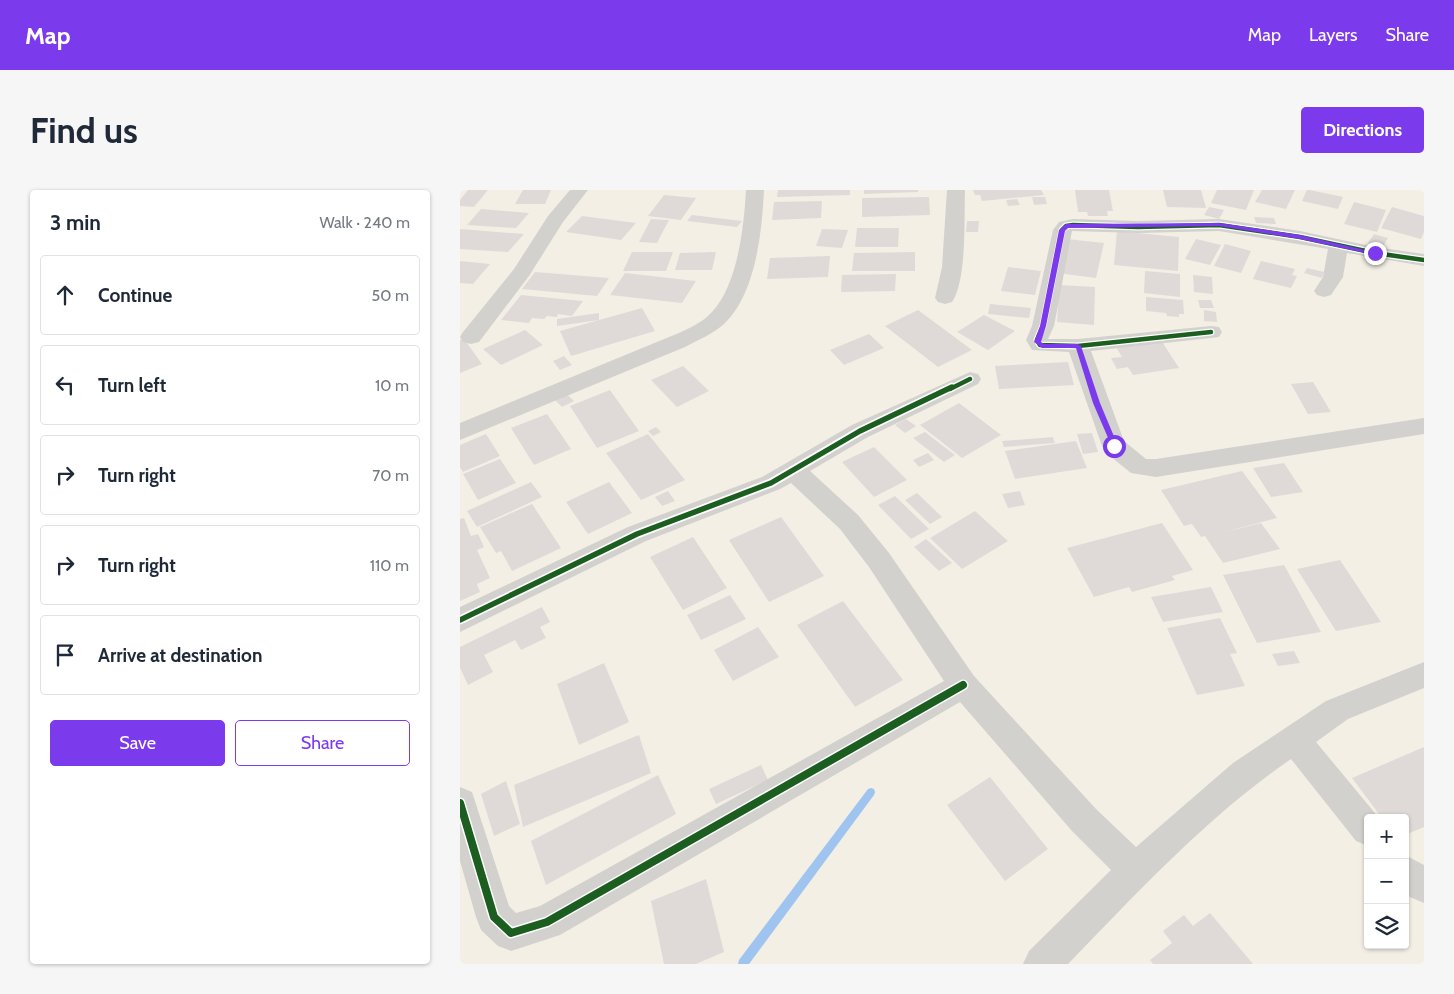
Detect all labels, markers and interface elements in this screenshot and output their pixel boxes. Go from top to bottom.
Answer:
text: Map [25,21,71,50]
text: Map [1248,24,1281,46]
text: Layers [1309,24,1358,46]
text: Share [1386,24,1429,46]
button: Directions [1301,107,1424,153]
text: Find us [30,109,138,152]
text: 3 min [50,210,101,235]
text: Walk · 240 m [319,213,410,232]
route end [1364,242,1387,265]
icon: ahead [51,281,79,309]
text: Continue [98,284,172,307]
text: 50 m [372,286,409,305]
icon: left [51,371,79,399]
text: Turn left [98,374,166,397]
text: 10 m [375,376,409,395]
route start [1103,435,1126,458]
icon: right [51,461,79,489]
text: Turn right [98,464,176,487]
text: 70 m [372,466,409,485]
icon: right [51,551,79,579]
text: Turn right [98,554,176,577]
text: 110 m [370,556,409,575]
icon: arrive [51,641,79,669]
text: Arrive at destination [98,644,262,667]
button: Save [50,720,225,766]
button: Share [235,720,410,766]
map controls [1364,814,1409,949]
button: + [1364,814,1409,859]
button: − [1364,859,1409,904]
button: layers [1364,904,1409,949]

